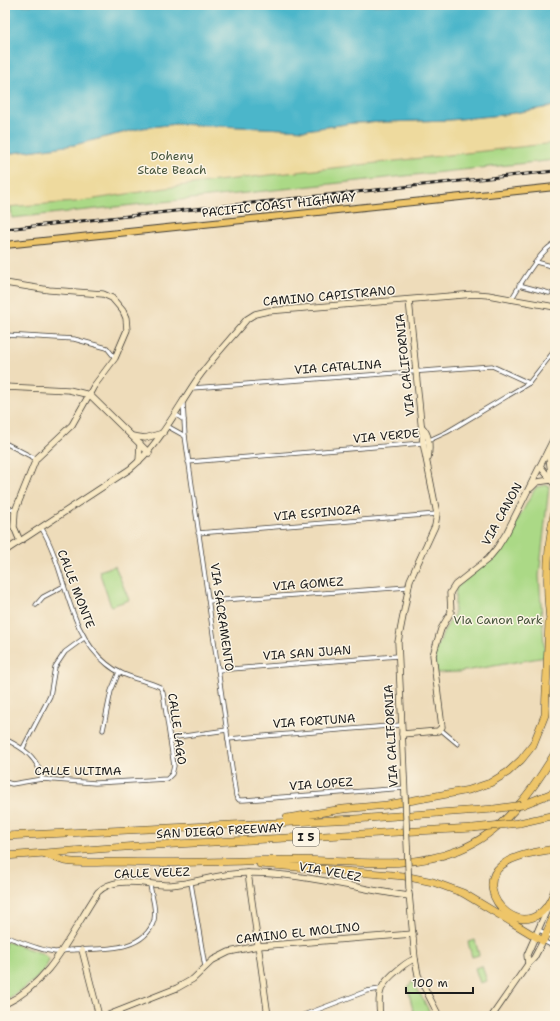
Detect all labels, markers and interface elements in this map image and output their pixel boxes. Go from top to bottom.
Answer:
park label: Doheny State Beach [137,148,207,178]
street label: PACIFIC COAST HIGHWAY [201,189,358,221]
street label: CAMINO CAPISTRANO [262,282,396,310]
street label: VIA CALIFORNIA [392,313,418,417]
street label: VIA CATALINA [294,356,383,378]
street label: VIA VERDE [352,425,420,447]
street label: VIA CANON [478,480,526,548]
street label: VIA ESPINOZA [273,501,361,525]
street label: CALLE MONTE [54,547,98,631]
street label: VIA SACRAMENTO [206,562,238,672]
street label: VIA GOMEZ [272,574,344,594]
park label: Via Canon Park [453,612,543,628]
street label: VIA SAN JUAN [262,642,352,664]
street label: VIA CALIFORNIA [380,684,402,788]
street label: CALLE LAGO [164,692,190,766]
street label: VIA FORTUNA [272,710,356,732]
street label: CALLE ULTIMA [34,763,122,779]
street label: VIA LOPEZ [289,774,353,794]
street label: SAN DIEGO FREEWAY [156,820,285,842]
road number: I 5 [293,828,319,846]
street label: VIA VELEZ [298,859,362,885]
street label: CALLE VELEZ [114,864,190,882]
street label: CAMINO EL MOLINO [235,919,361,947]
scale bar [406,969,473,995]
text: 100 m [412,975,448,991]

